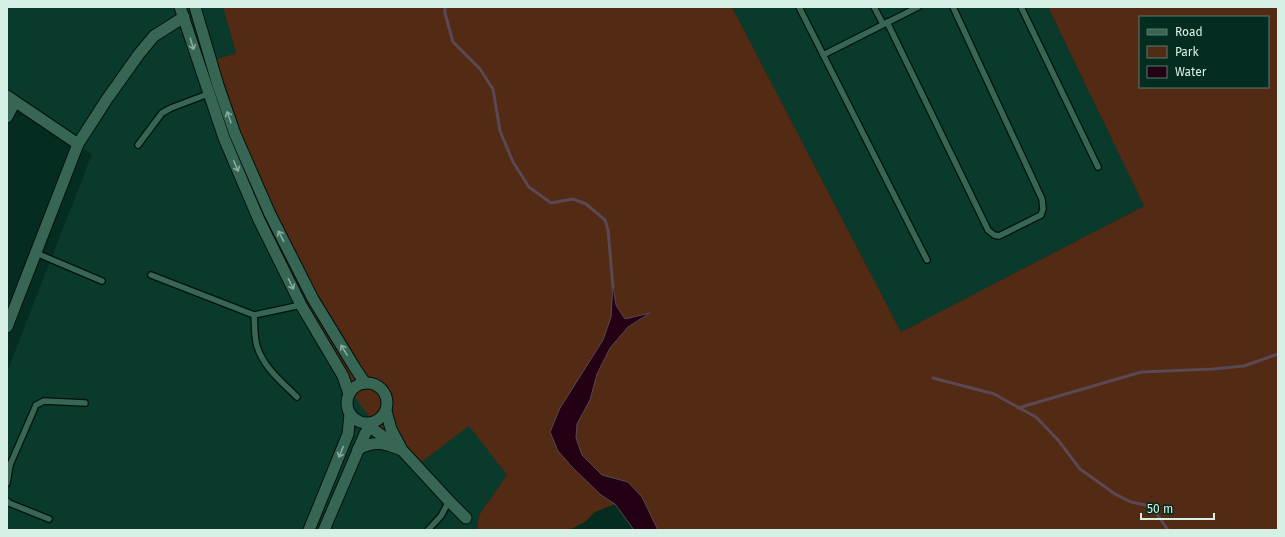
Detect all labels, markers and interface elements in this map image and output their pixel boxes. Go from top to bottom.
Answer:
legend [1139,16,1269,88]
text: Road [1175,25,1203,39]
one-way arrow [189,38,197,50]
text: Park [1175,45,1199,59]
text: Water [1175,65,1207,79]
one-way arrow [225,112,233,124]
one-way arrow [233,160,240,172]
one-way arrow [277,230,285,242]
one-way arrow [288,278,295,290]
one-way arrow [339,344,347,356]
one-way arrow [337,445,344,457]
scale bar [1141,495,1214,521]
text: 50 m [1147,502,1173,516]

